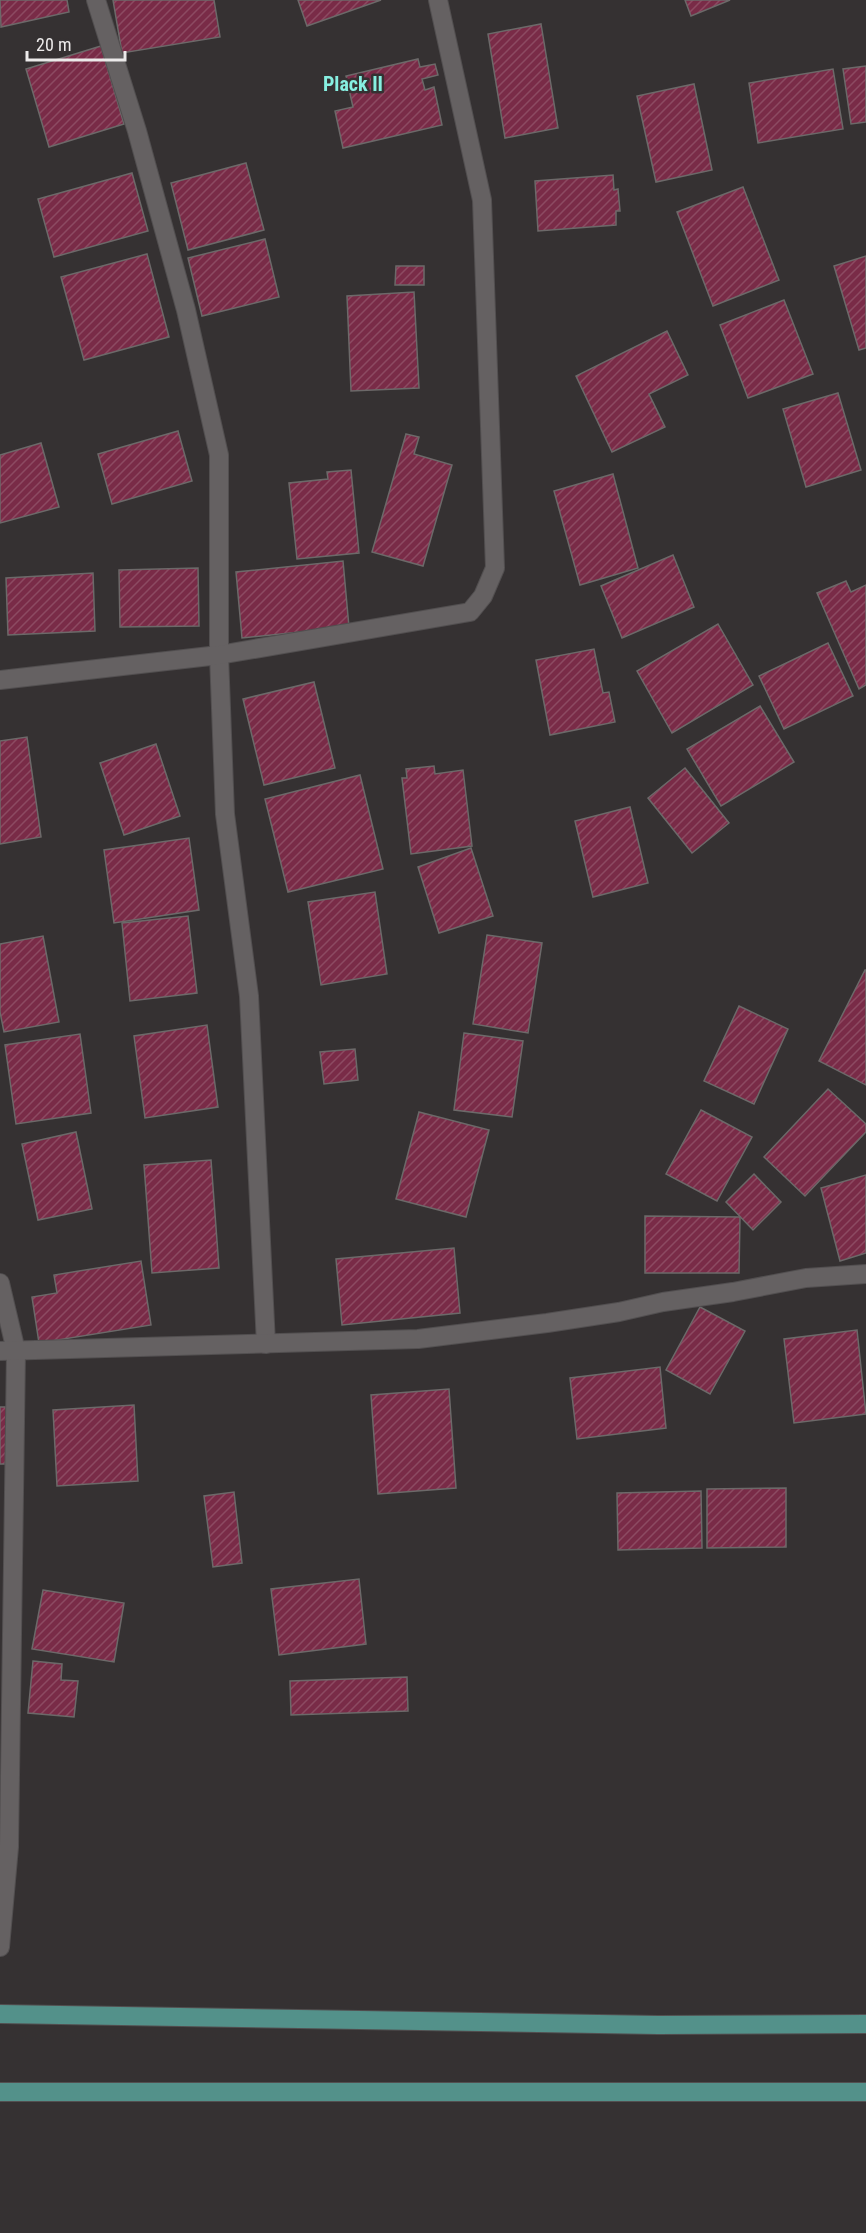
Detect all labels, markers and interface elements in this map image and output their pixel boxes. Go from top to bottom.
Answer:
scale bar [27,24,124,62]
text: 20 m [36,34,71,55]
district label: Plack II [323,72,383,96]

